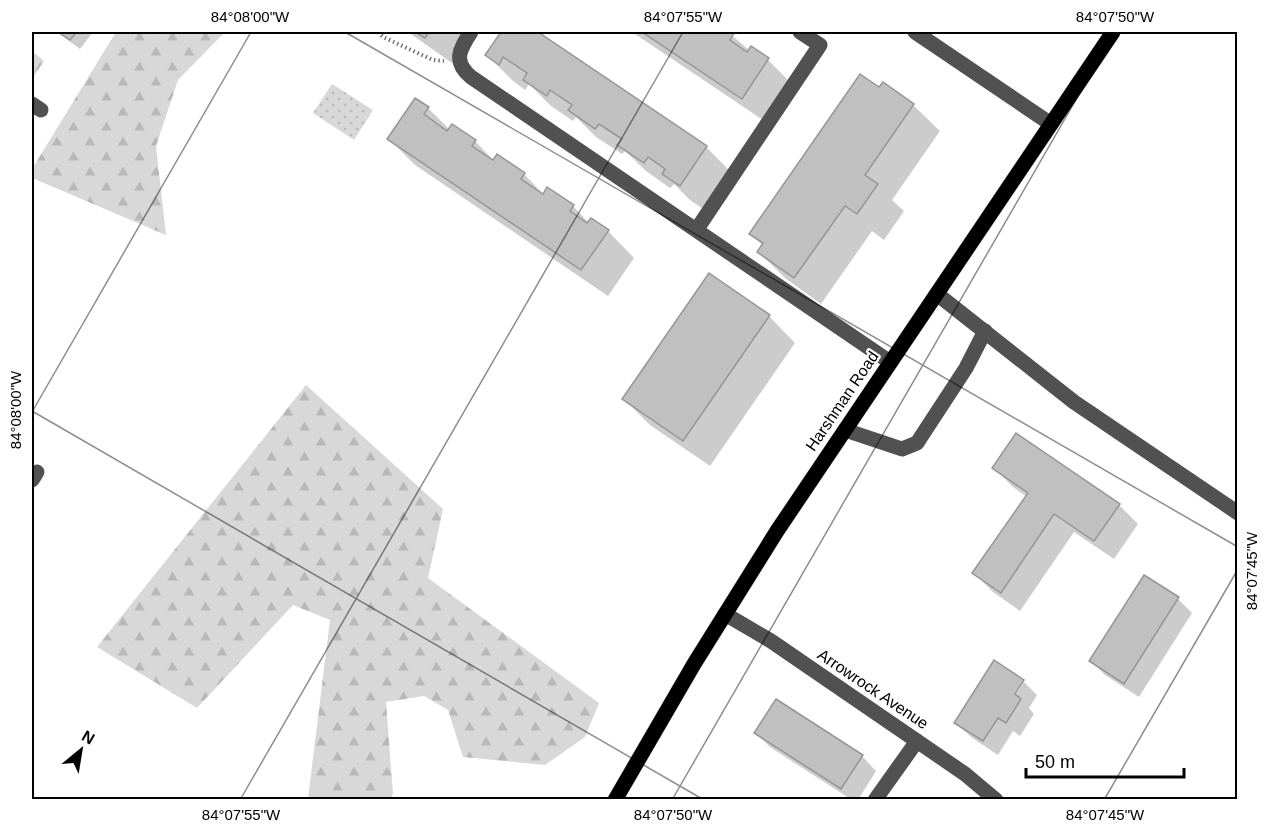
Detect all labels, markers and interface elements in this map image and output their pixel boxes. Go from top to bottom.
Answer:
text: 84°08'00"W [211,8,290,25]
text: 84°07'55"W [644,8,723,25]
text: 84°07'50"W [1076,8,1155,25]
street label: Harshman Road [802,348,882,454]
text: 84°08'00"W [7,370,24,449]
text: 84°07'45"W [1243,531,1260,610]
street label: Arrowrock Avenue [815,646,932,732]
north arrow [51,720,111,780]
text: N [79,727,98,748]
scale bar [1026,741,1184,779]
text: 50 m [1035,752,1075,772]
text: 84°07'55"W [202,806,281,823]
text: 84°07'50"W [634,806,713,823]
text: 84°07'45"W [1066,806,1145,823]

